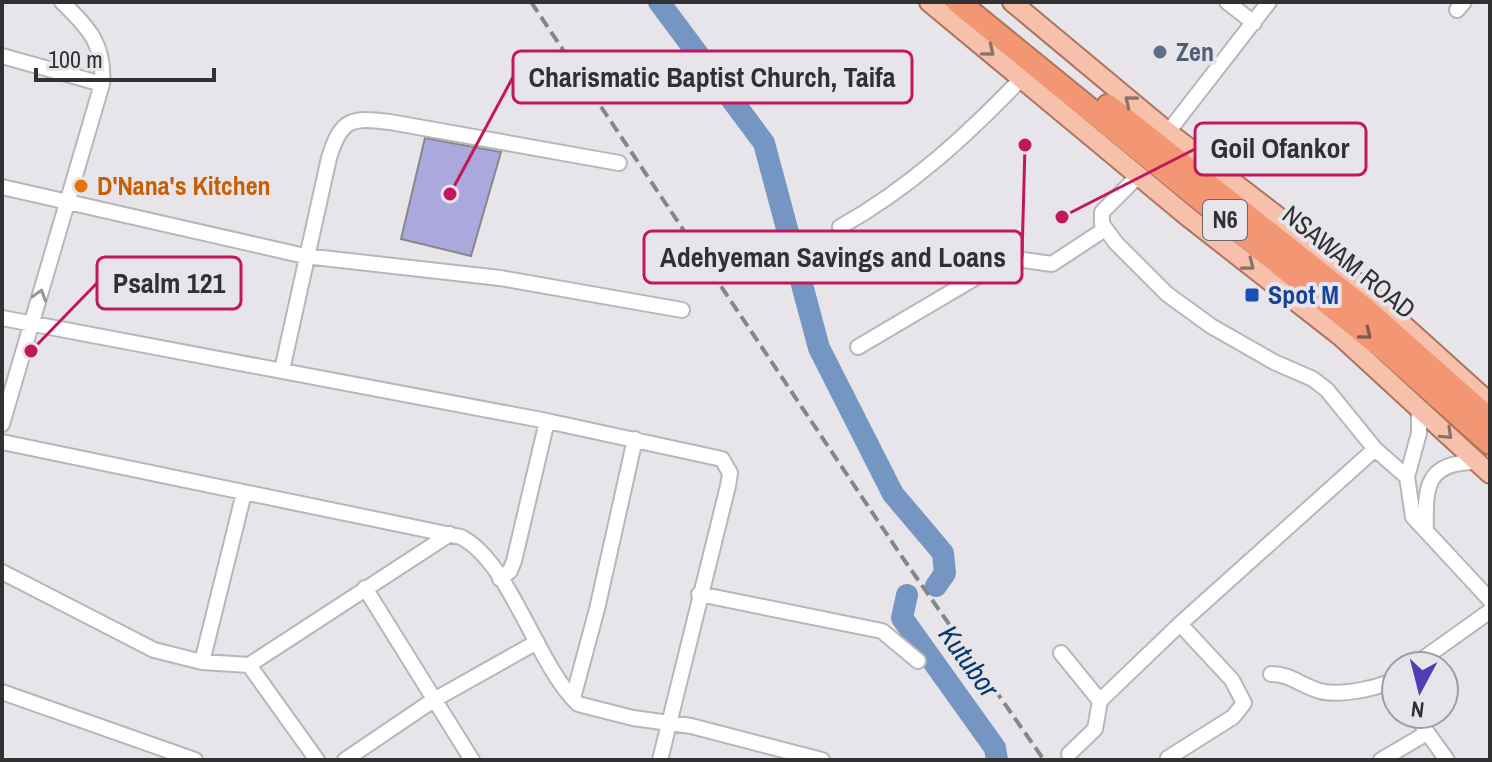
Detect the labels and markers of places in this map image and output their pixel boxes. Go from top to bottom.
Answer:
place label: Zen [1176,34,1214,69]
marker: Zen [1151,43,1169,61]
callout: Charismatic Baptist Church, Taifa [513,51,912,103]
callout: Goil Ofankor [1195,123,1366,175]
place label: D'Nana's Kitchen [97,168,271,203]
marker: D'Nana's Kitchen [72,177,90,195]
callout: Adehyeman Savings and Loans [644,231,1022,283]
callout: Psalm 121 [97,257,241,309]
place label: Spot M [1268,277,1339,312]
marker: Spot M [1243,286,1261,304]

